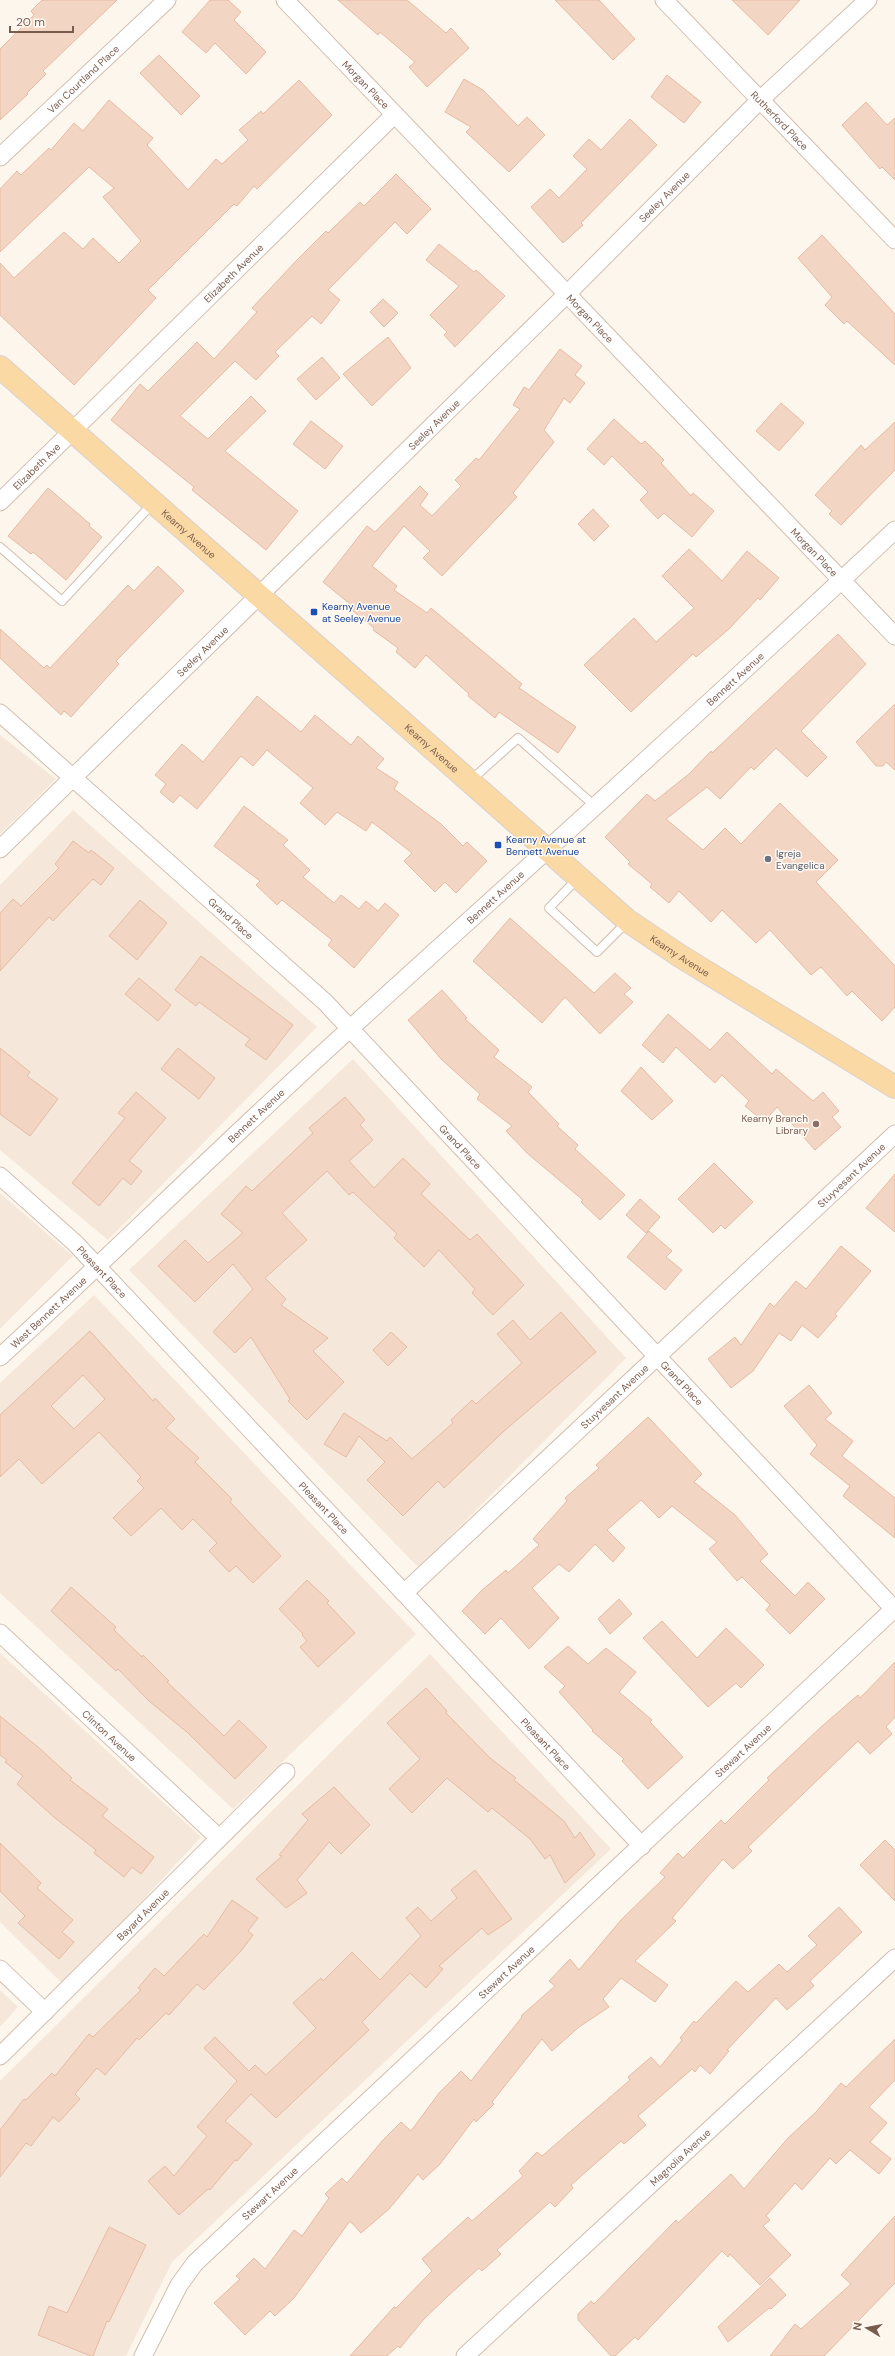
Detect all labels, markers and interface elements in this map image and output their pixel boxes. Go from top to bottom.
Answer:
scale bar [10,8,73,34]
text: 20 m [16,14,45,30]
street label: Van Courtland Place [45,42,122,116]
street label: Morgan Place [339,58,392,112]
street label: Rutherford Place [748,88,811,153]
street label: Seeley Avenue [636,168,693,225]
street label: Elizabeth Avenue [201,241,266,305]
street label: Morgan Place [564,292,616,346]
street label: Seeley Avenue [406,396,463,453]
street label: Elizabeth Ave [10,440,63,493]
street label: Kearny Avenue [159,507,219,562]
street label: Morgan Place [788,525,841,580]
place label: Kearny Avenue at Seeley Avenue [322,600,401,625]
marker: Kearny Avenue at Seeley Avenue [309,607,319,617]
street label: Seeley Avenue [174,623,231,680]
street label: Bennett Avenue [704,649,767,709]
street label: Kearny Avenue [402,721,462,776]
place label: Kearny Avenue at Bennett Avenue [506,833,586,858]
marker: Kearny Avenue at Bennett Avenue [493,840,503,850]
place label: Igreja Evangelica [776,847,825,872]
marker: Igreja Evangelica [763,854,773,864]
street label: Bennett Avenue [464,868,527,927]
street label: Grand Place [205,895,256,943]
street label: Kearny Avenue [648,932,712,980]
street label: Bennett Avenue [225,1086,288,1146]
place label: Kearny Branch Library [741,1112,808,1137]
marker: Kearny Branch Library [811,1119,821,1129]
street label: Grand Place [436,1122,484,1172]
street label: Stuyvesant Avenue [815,1140,888,1210]
street label: Pleasant Place [74,1243,130,1301]
street label: West Bennett Avenue [8,1273,90,1351]
street label: Grand Place [658,1358,706,1408]
street label: Stuyvesant Avenue [578,1361,652,1432]
street label: Pleasant Place [296,1479,351,1537]
street label: Clinton Avenue [79,1707,139,1765]
street label: Pleasant Place [518,1715,573,1773]
street label: Stewart Avenue [712,1721,774,1780]
street label: Bayard Avenue [114,1886,172,1943]
street label: Stewart Avenue [476,1943,538,2002]
street label: Magnolia Avenue [647,2126,714,2189]
street label: Stewart Avenue [239,2164,301,2223]
north arrow [847,2308,887,2348]
text: N [850,2321,865,2331]

